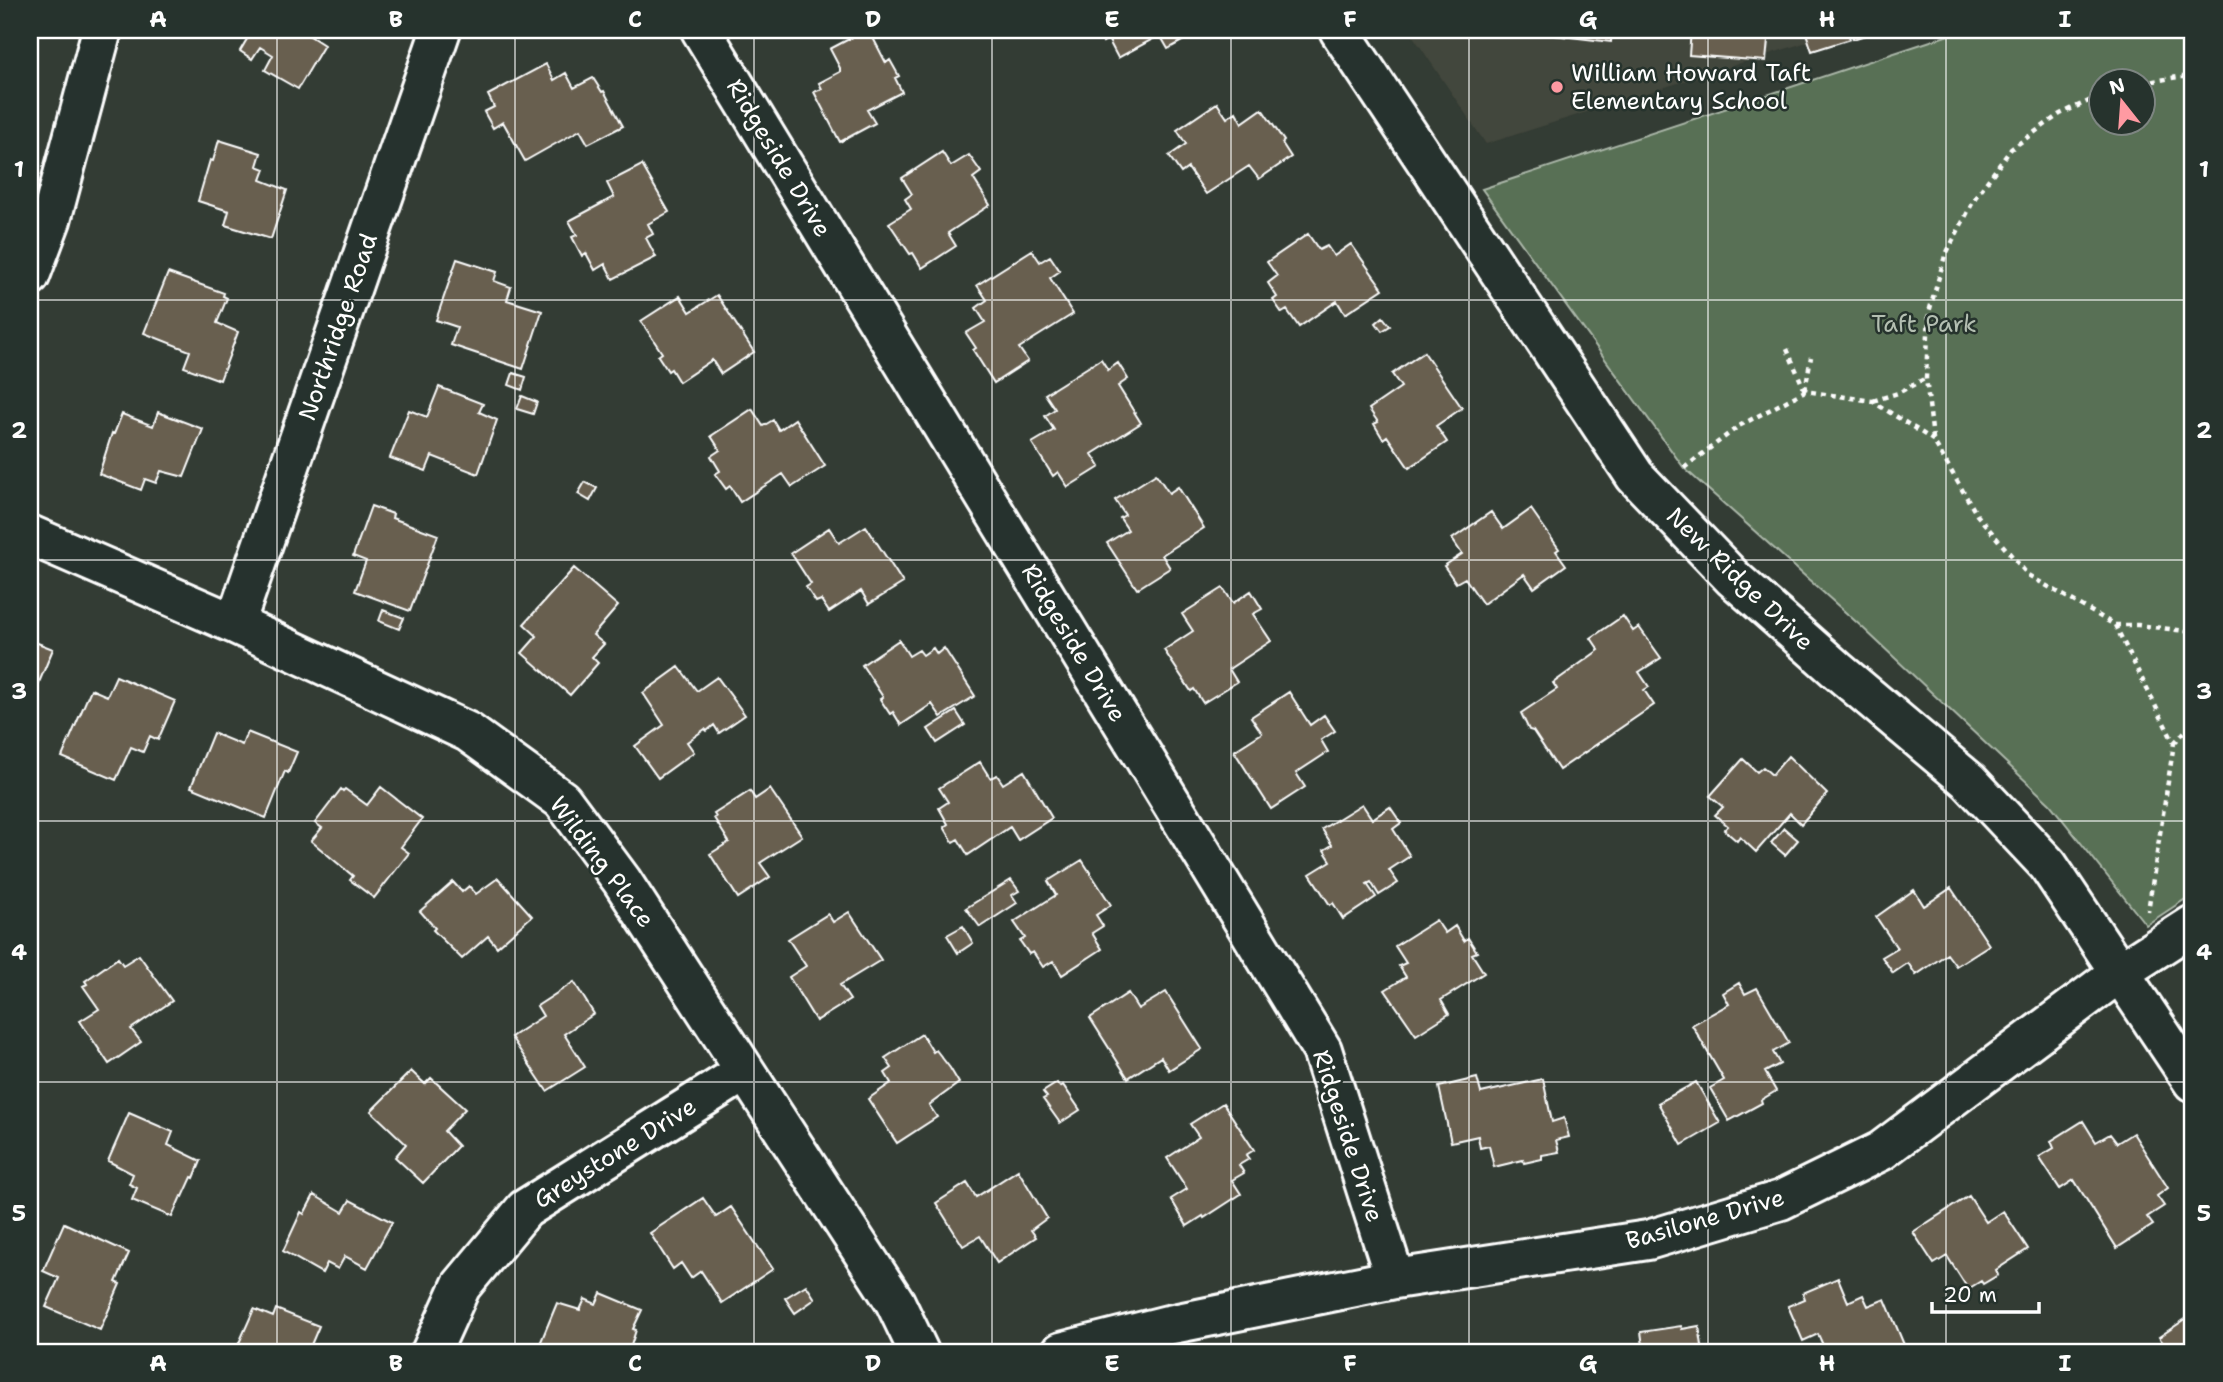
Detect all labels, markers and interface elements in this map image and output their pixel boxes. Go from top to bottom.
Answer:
text: A [149,4,167,34]
text: B [389,4,403,34]
text: C [628,4,642,34]
text: D [865,4,881,34]
text: E [1104,4,1120,34]
text: F [1343,4,1357,34]
text: G [1579,4,1598,34]
text: H [1819,4,1835,34]
text: I [2059,4,2072,34]
place label: William Howard Taft Elementary School [1571,57,1811,117]
north arrow [2086,66,2156,136]
text: N [2106,72,2128,100]
street label: Ridgeside Drive [719,73,839,243]
marker: William Howard Taft Elementary School [1549,79,1565,95]
text: 1 [14,154,24,184]
text: 1 [2199,154,2209,184]
street label: Northridge Road [291,229,385,425]
park label: Taft Park [1871,308,1977,340]
text: 2 [11,415,27,445]
text: 2 [2196,415,2212,445]
street label: New Ridge Drive [1659,500,1821,658]
street label: Ridgeside Drive [1014,558,1134,728]
text: 3 [11,676,27,706]
text: 3 [2196,676,2212,706]
street label: Wilding Place [542,790,662,934]
text: 4 [11,937,27,967]
text: 4 [2196,937,2212,967]
street label: Ridgeside Drive [1305,1046,1391,1226]
street label: Greystone Drive [528,1090,702,1216]
street label: Basilone Drive [1622,1181,1788,1257]
text: 5 [12,1198,26,1228]
text: 5 [2197,1198,2211,1228]
scale bar [1932,1270,2039,1314]
text: 20 m [1943,1281,1997,1309]
text: A [149,1348,167,1378]
text: B [389,1348,403,1378]
text: C [628,1348,642,1378]
text: D [865,1348,881,1378]
text: E [1104,1348,1120,1378]
text: F [1343,1348,1357,1378]
text: G [1579,1348,1598,1378]
text: H [1819,1348,1835,1378]
text: I [2059,1348,2072,1378]

